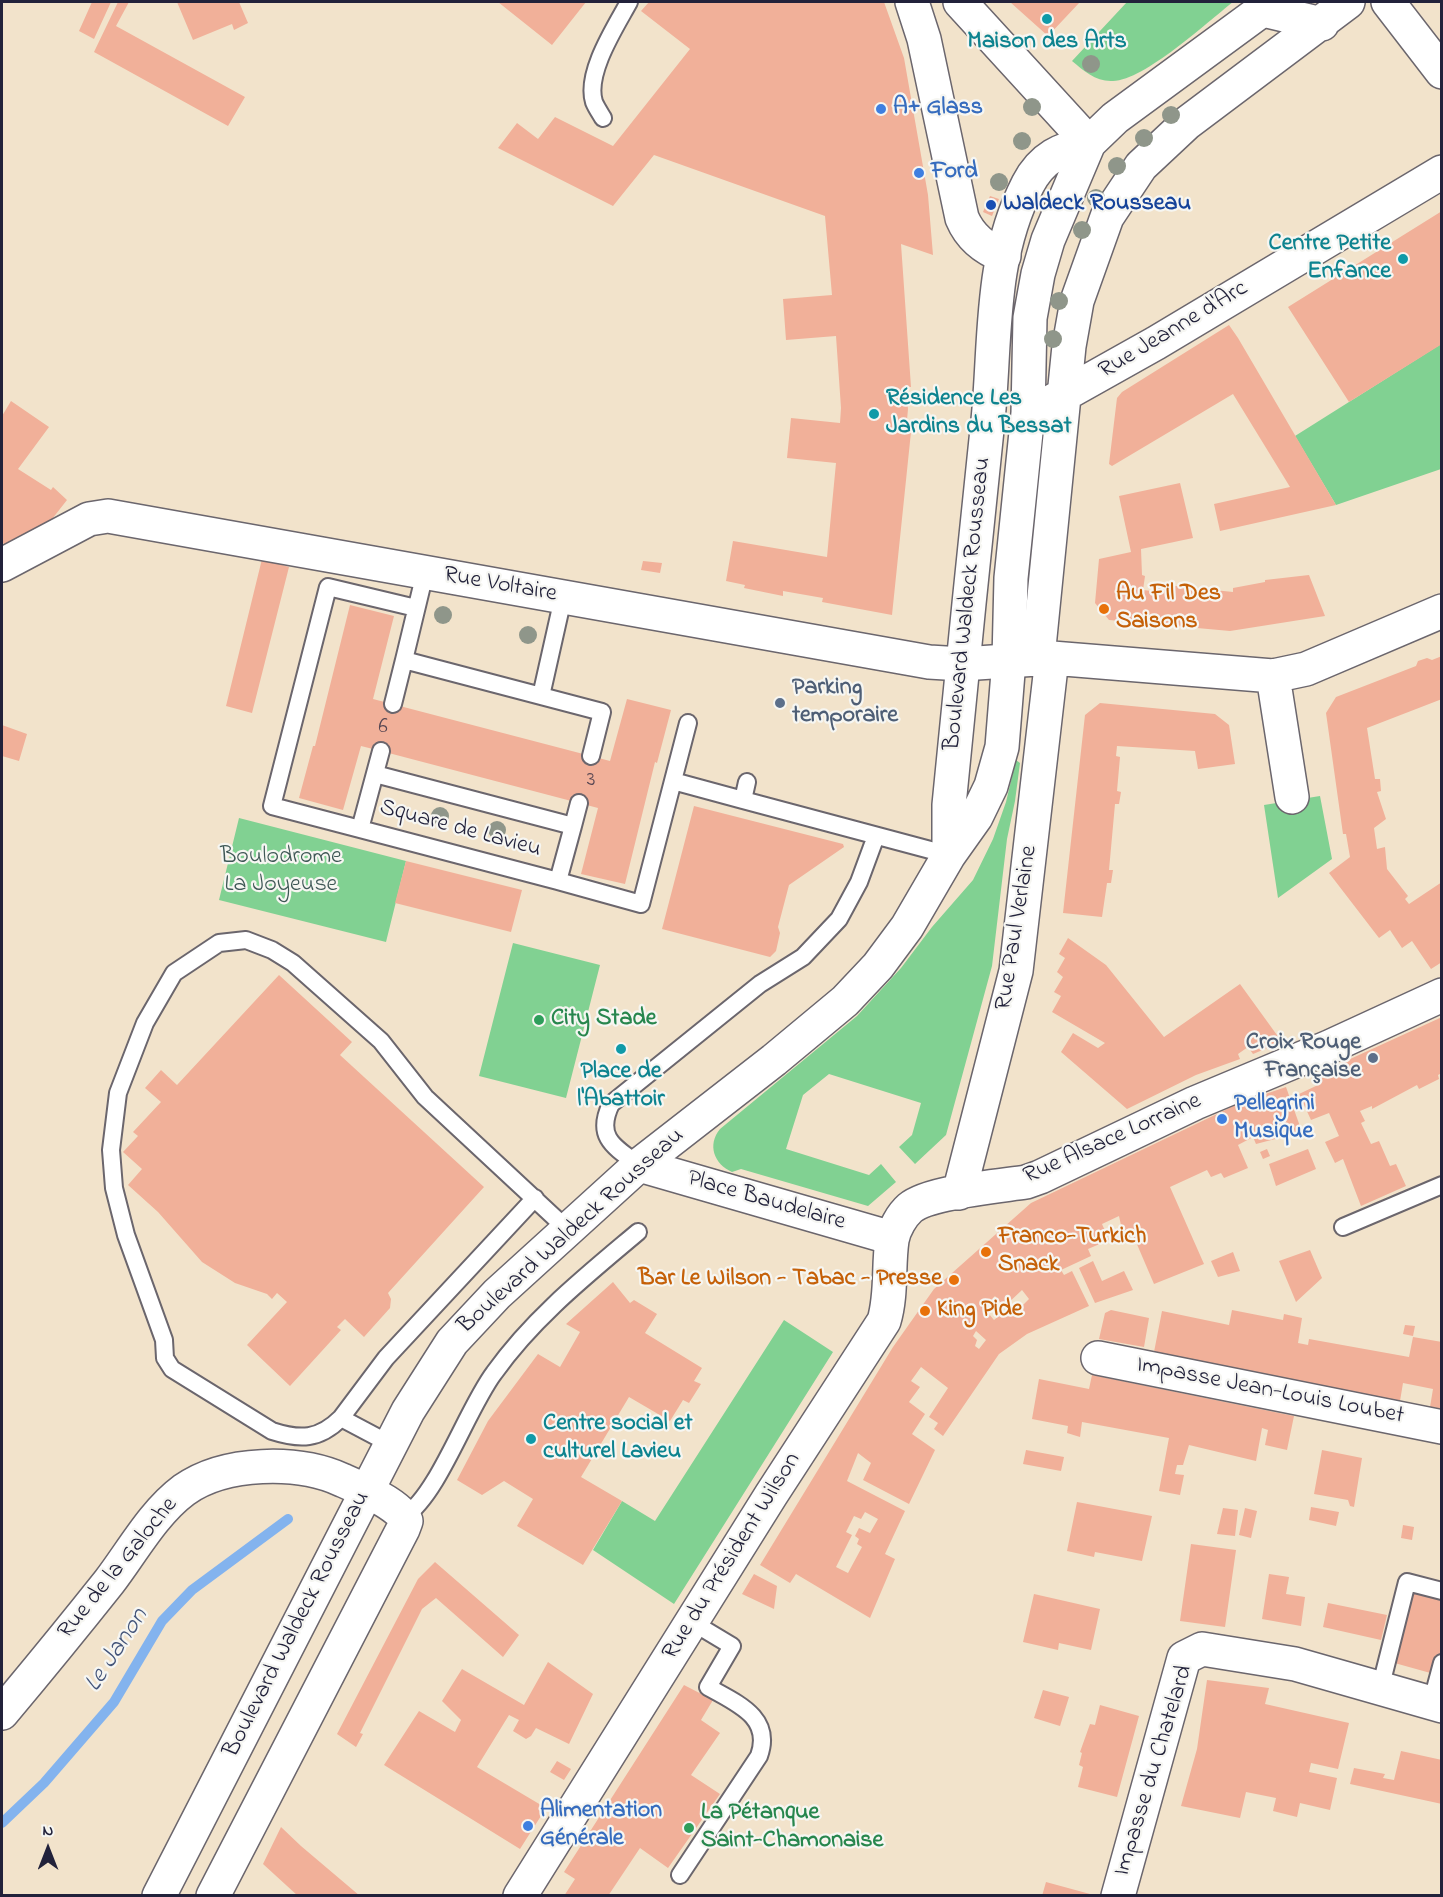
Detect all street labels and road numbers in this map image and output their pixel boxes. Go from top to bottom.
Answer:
street label: Rue Jeanne d'Arc [1094,275,1254,387]
street label: Boulevard Waldeck Rousseau [939,456,999,752]
street label: Rue Voltaire [441,562,559,610]
street label: Square de Lavieu [376,795,544,865]
street label: Rue Paul Verlaine [991,844,1045,1012]
street label: Rue Alsace Lorraine [1020,1088,1206,1192]
street label: Boulevard Waldeck Rousseau [453,1123,691,1341]
street label: Place Baudelaire [684,1166,848,1238]
street label: Impasse Jean-Louis Loubet [1134,1352,1406,1432]
street label: Rue du Président Wilson [658,1448,808,1666]
street label: Boulevard Waldeck Rousseau [218,1487,378,1763]
street label: Rue de la Galoche [53,1492,185,1646]
street label: Impasse du Chatelard [1109,1662,1201,1880]

